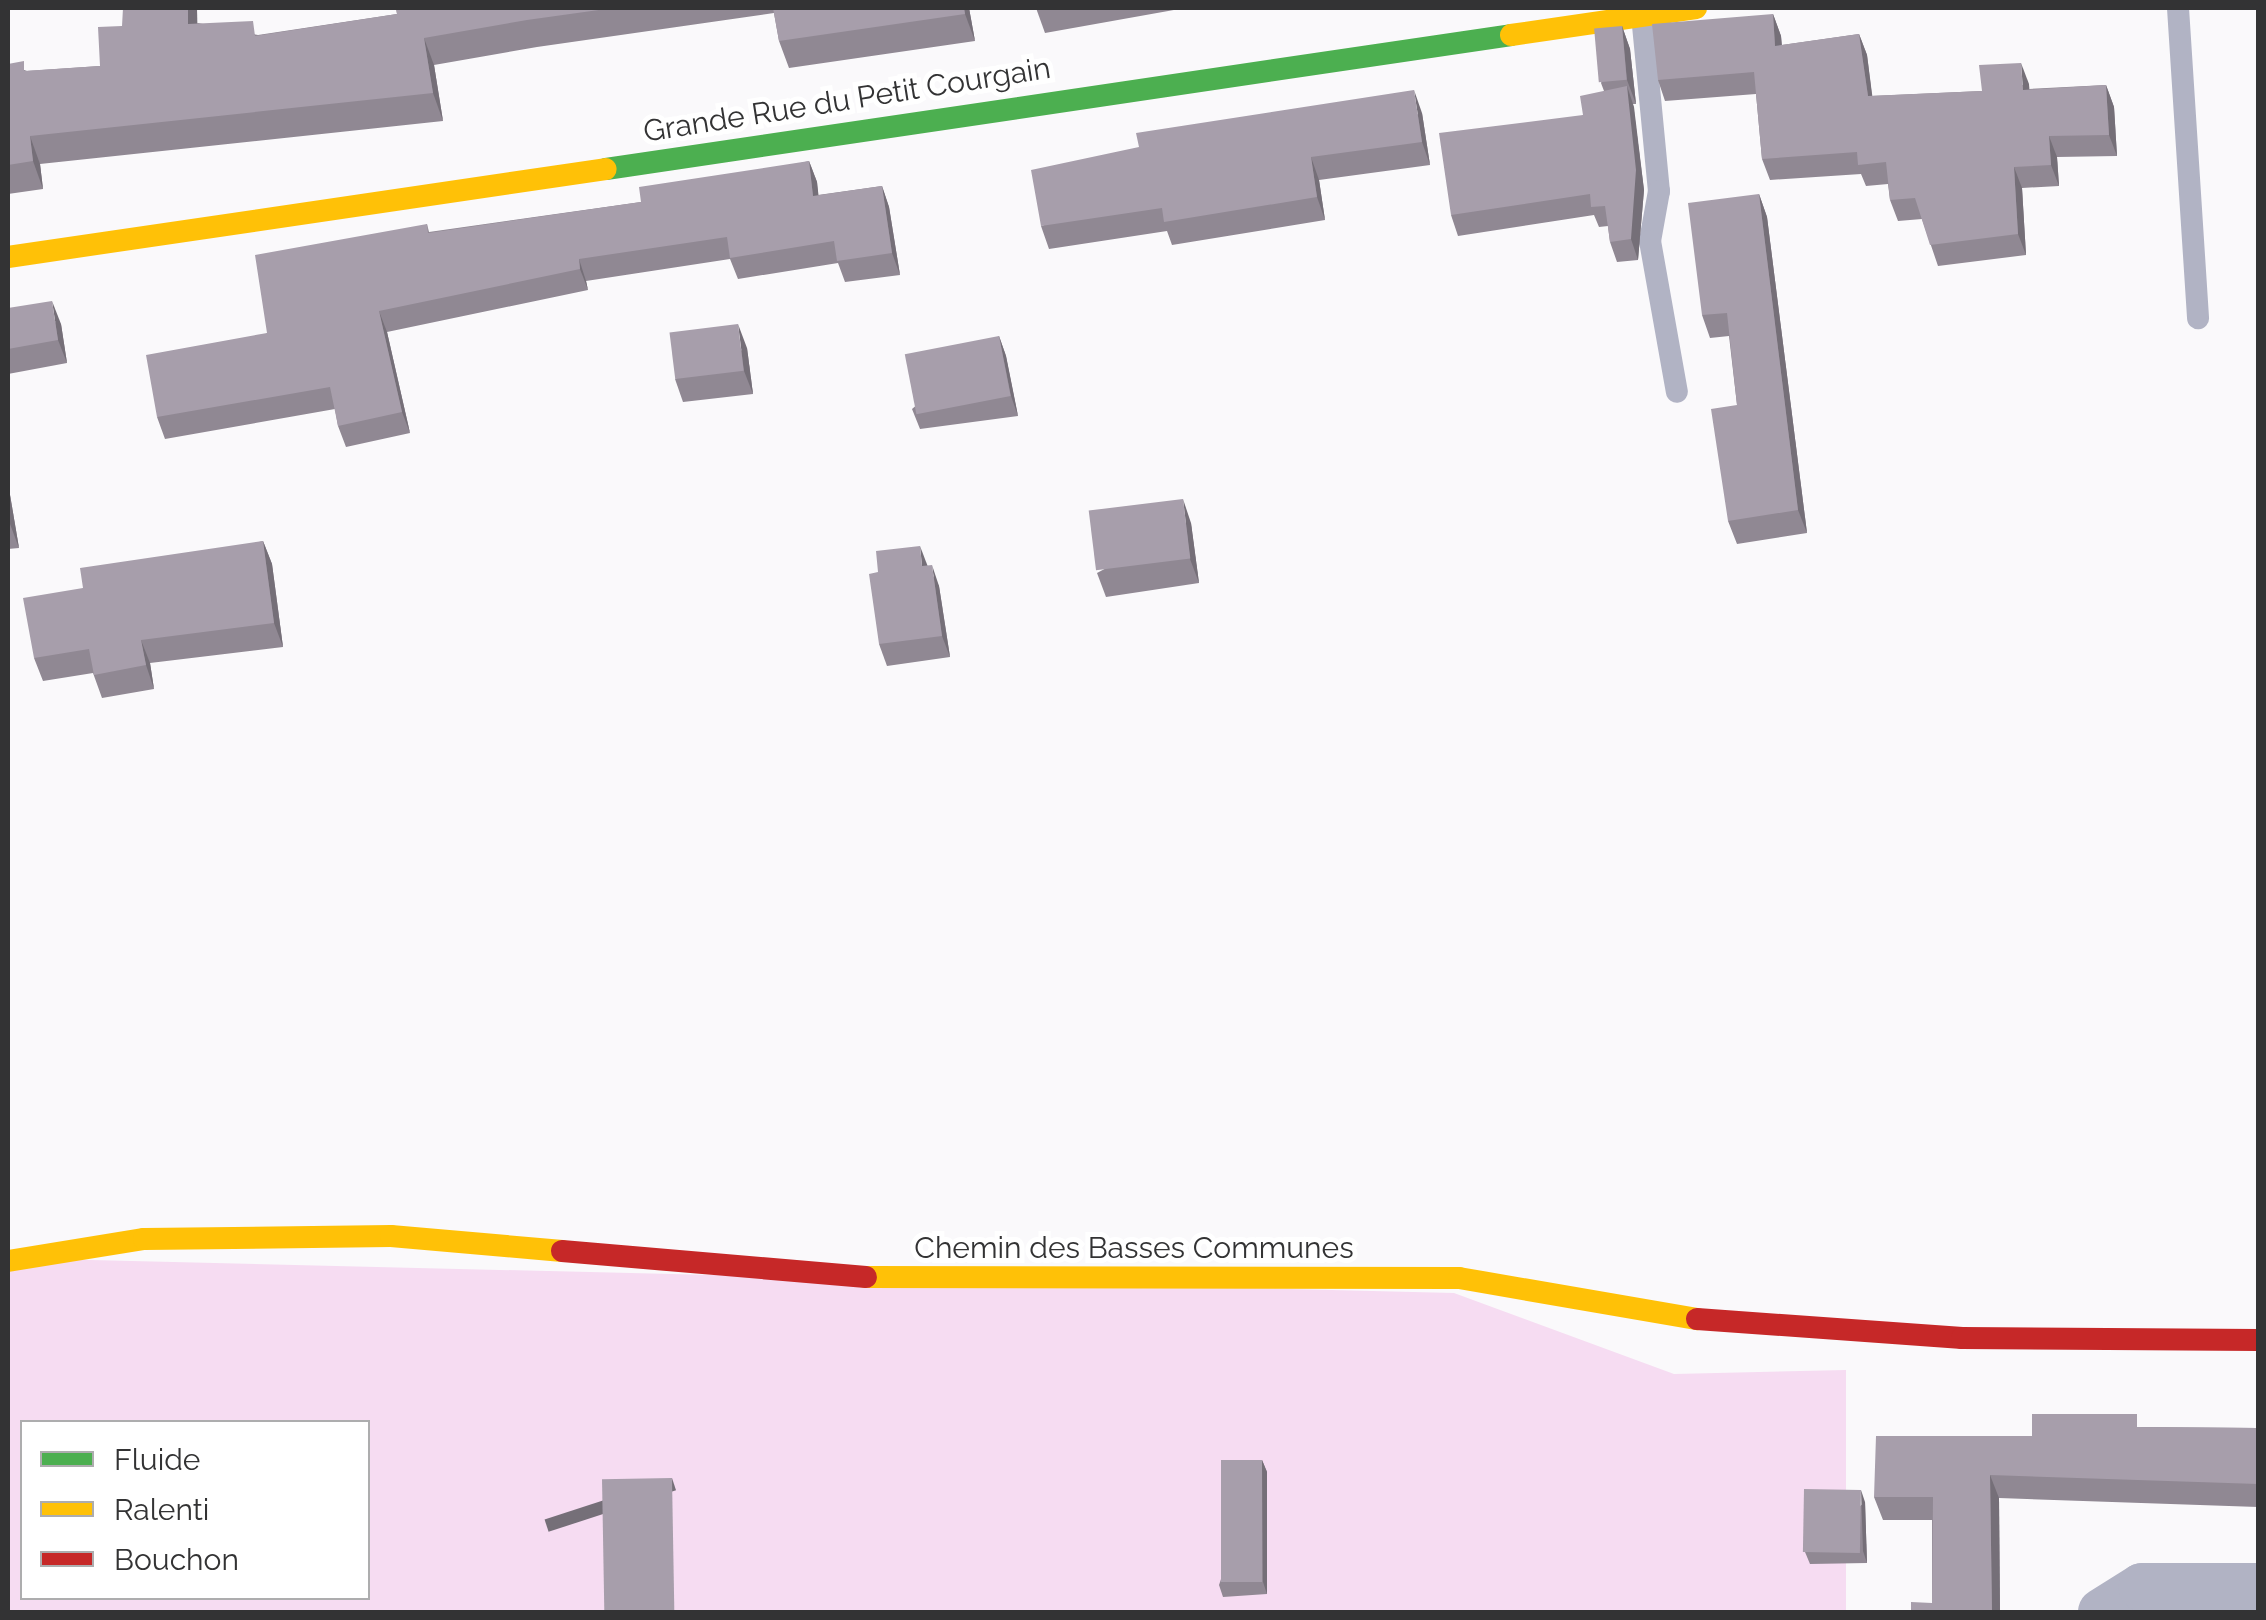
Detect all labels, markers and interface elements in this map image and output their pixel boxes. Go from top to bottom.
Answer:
street label: Grande Rue du Petit Courgain [641,50,1053,150]
street label: Chemin des Basses Communes [914,1230,1354,1266]
legend [20,1420,370,1600]
text: Fluide [114,1442,200,1477]
text: Ralenti [114,1492,209,1527]
text: Bouchon [114,1542,239,1577]

